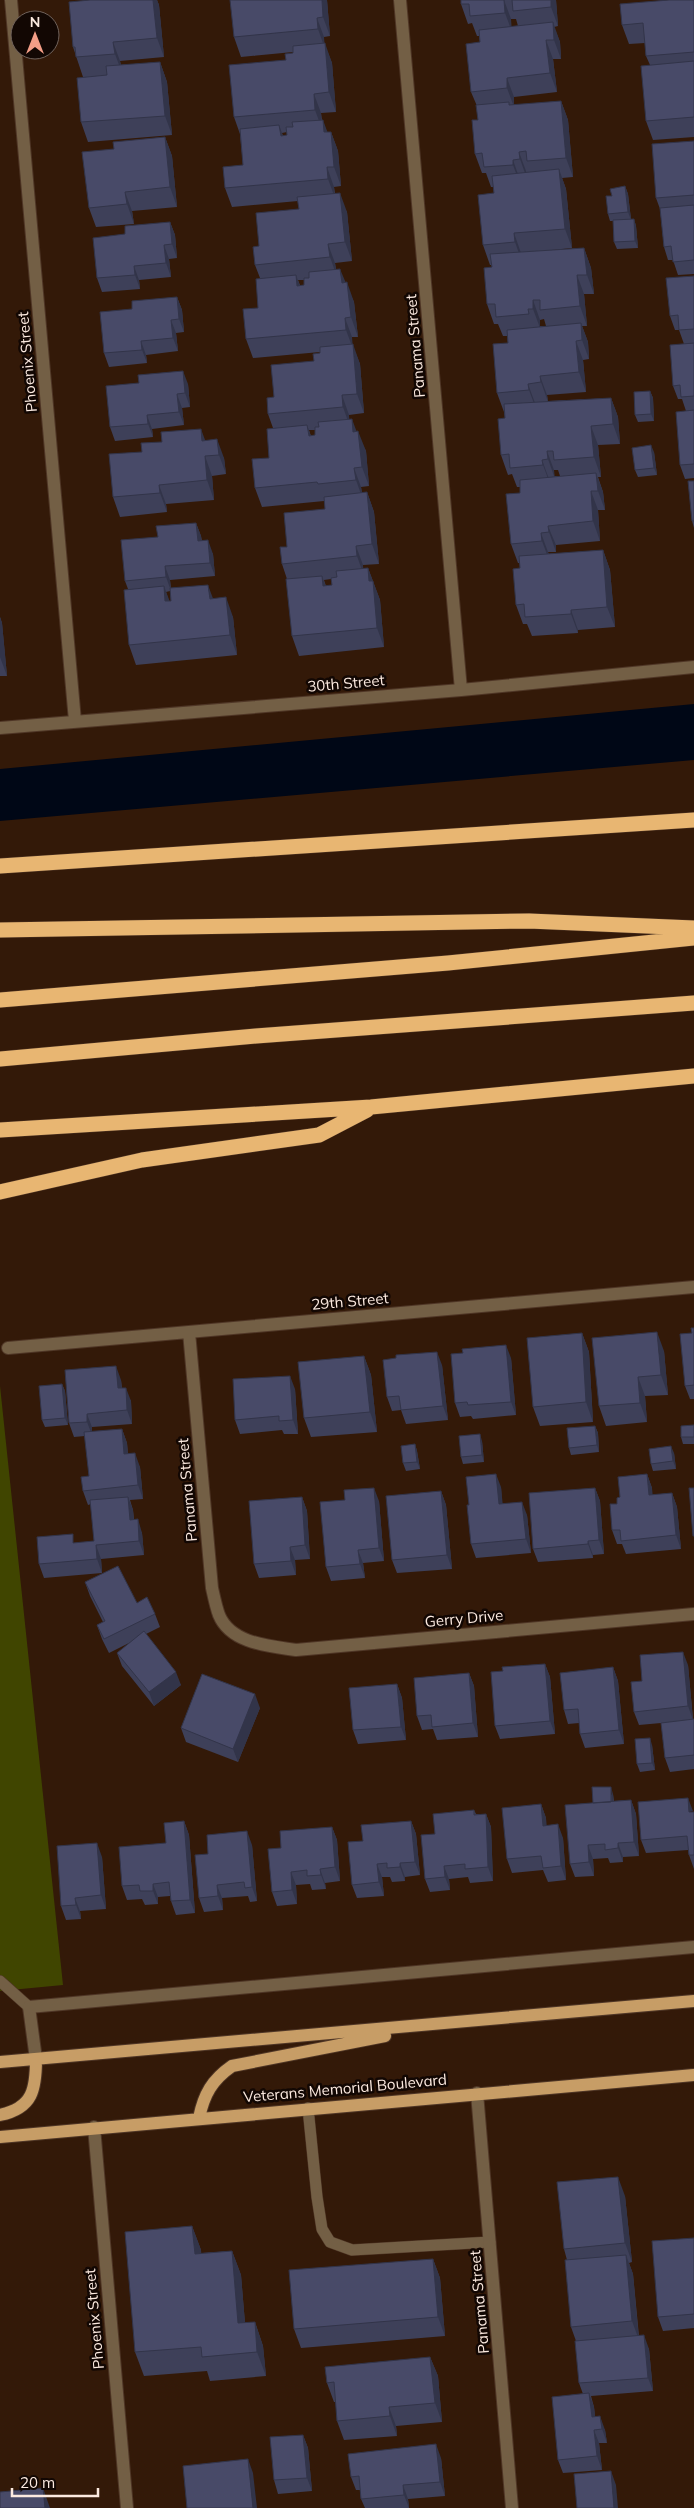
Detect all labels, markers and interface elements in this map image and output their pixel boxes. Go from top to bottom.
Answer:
north arrow [10,10,60,60]
text: N [30,13,40,31]
street label: Panama Street [401,293,429,399]
street label: Phoenix Street [13,311,41,413]
street label: 30th Street [307,670,385,696]
street label: 29th Street [311,1288,389,1314]
street label: Panama Street [173,1437,201,1543]
street label: Gerry Drive [424,1605,504,1631]
street label: Veterans Memorial Boulevard [243,2070,447,2106]
street label: Panama Street [465,2249,493,2355]
street label: Phoenix Street [80,2268,108,2370]
scale bar [12,2466,99,2498]
text: 20 m [20,2473,55,2492]

